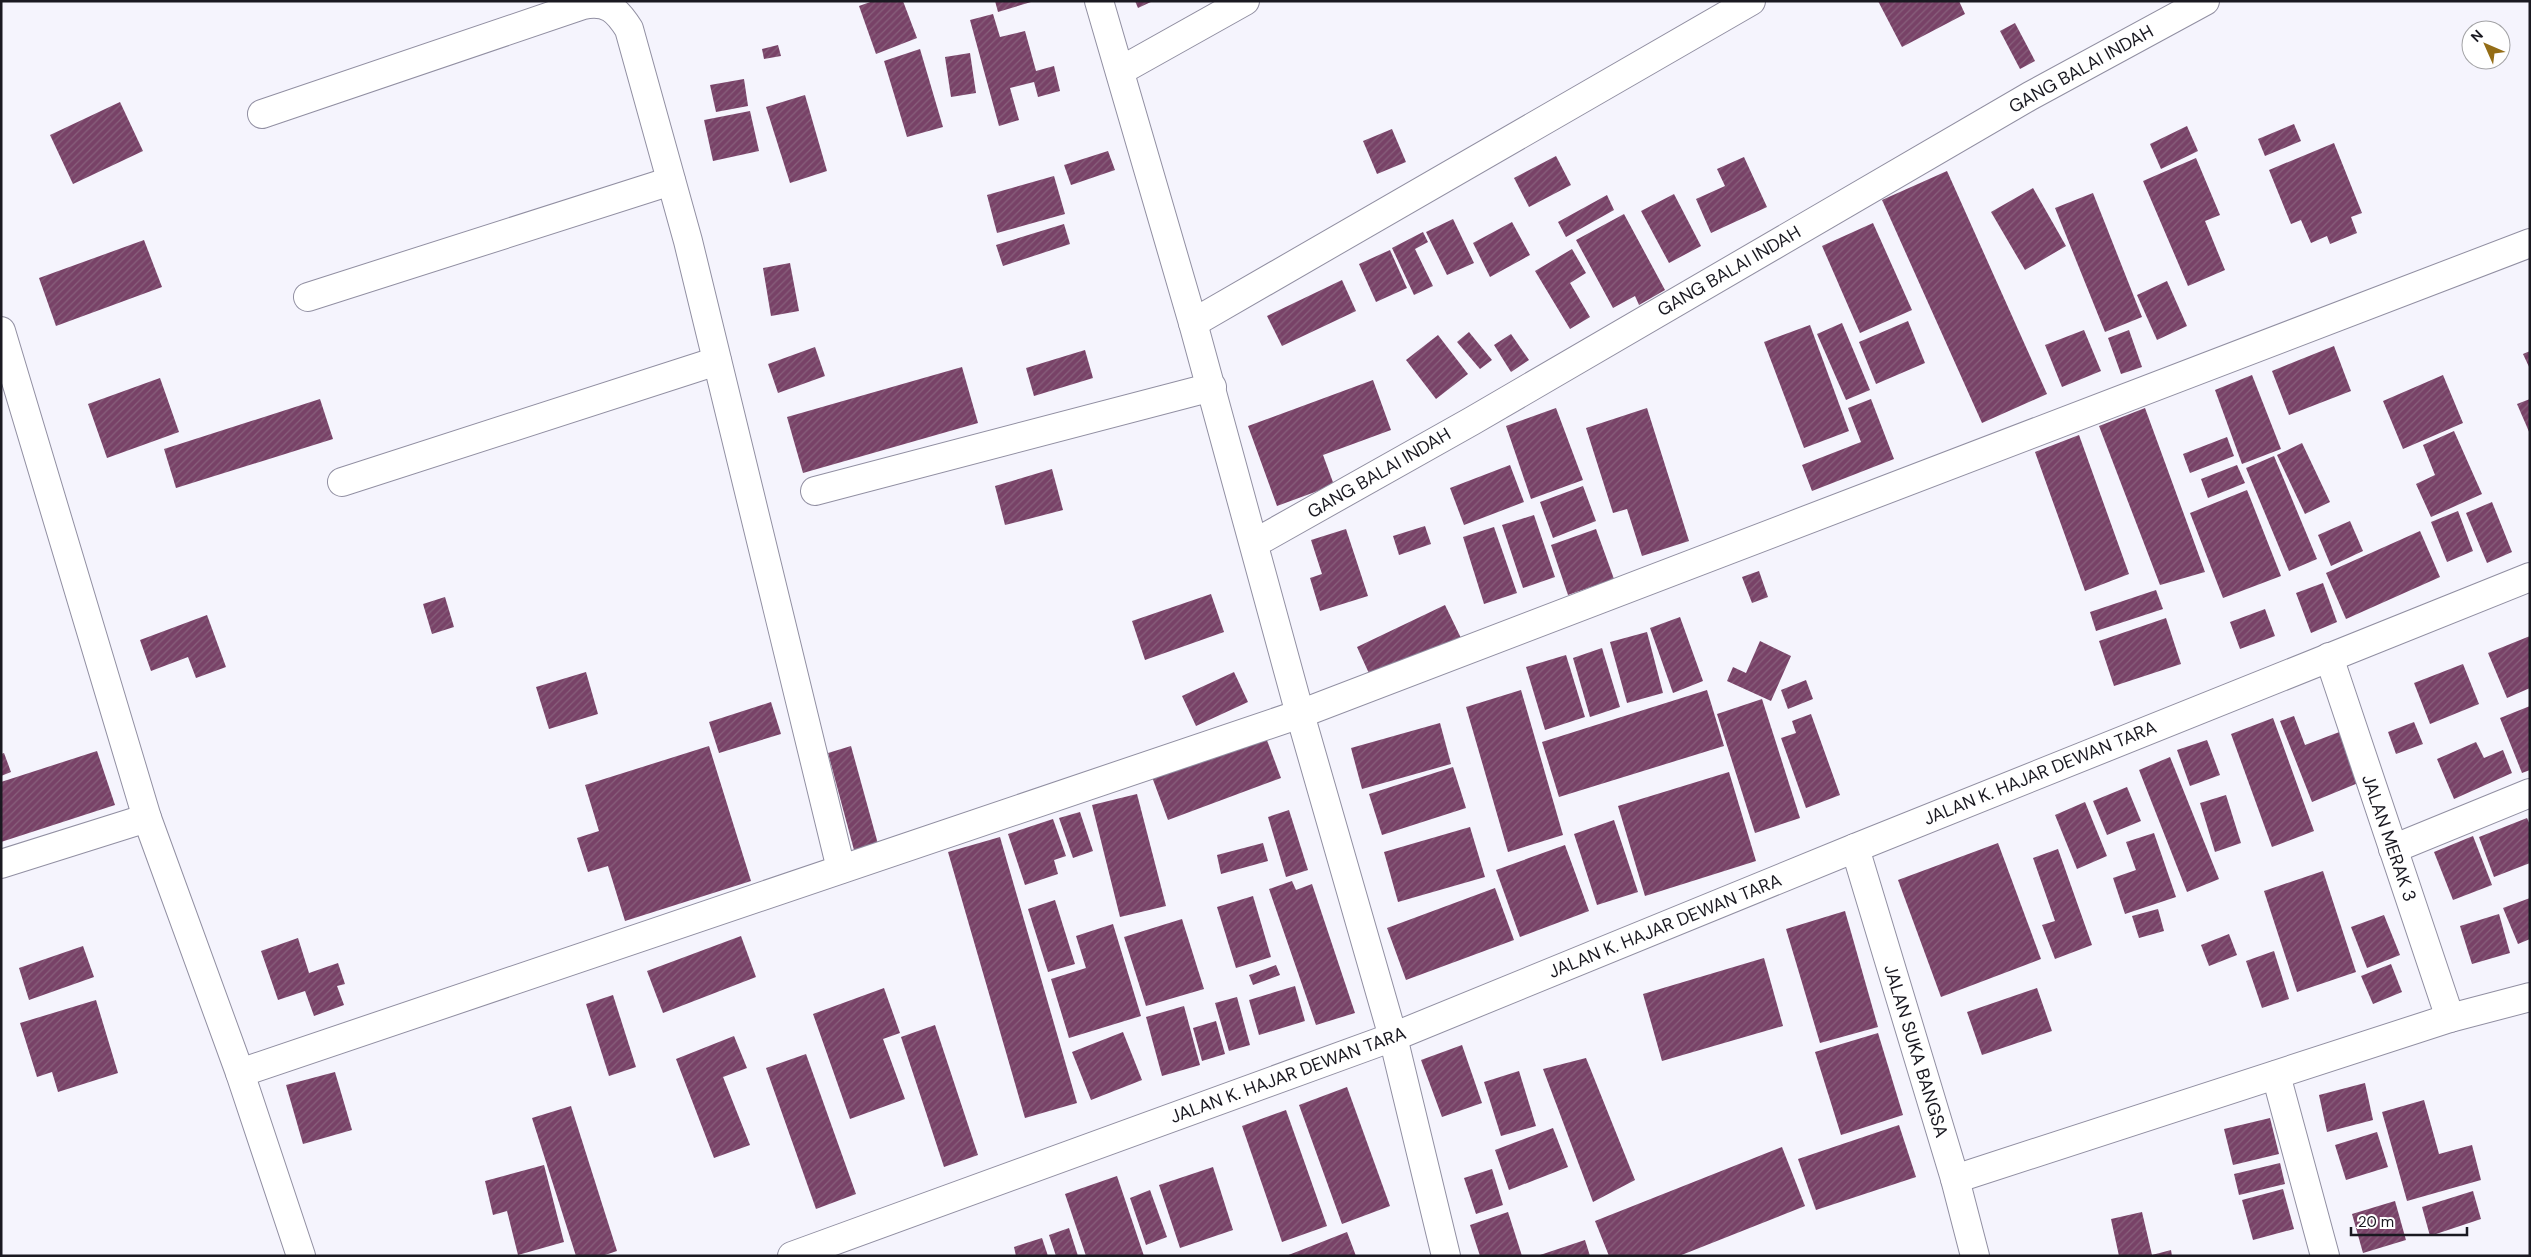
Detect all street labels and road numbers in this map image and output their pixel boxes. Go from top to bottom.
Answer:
street label: GANG BALAI INDAH [2004,19,2158,119]
street label: GANG BALAI INDAH [1653,220,1805,322]
street label: GANG BALAI INDAH [1303,422,1455,524]
street label: JALAN K. HAJAR DEWAN TARA [1920,715,2160,831]
street label: JALAN MERAK 3 [2356,771,2422,905]
street label: JALAN K. HAJAR DEWAN TARA [1545,868,1785,984]
street label: JALAN SUKA BANGSA [1878,962,1954,1140]
street label: JALAN K. HAJAR DEWAN TARA [1167,1021,1409,1129]

